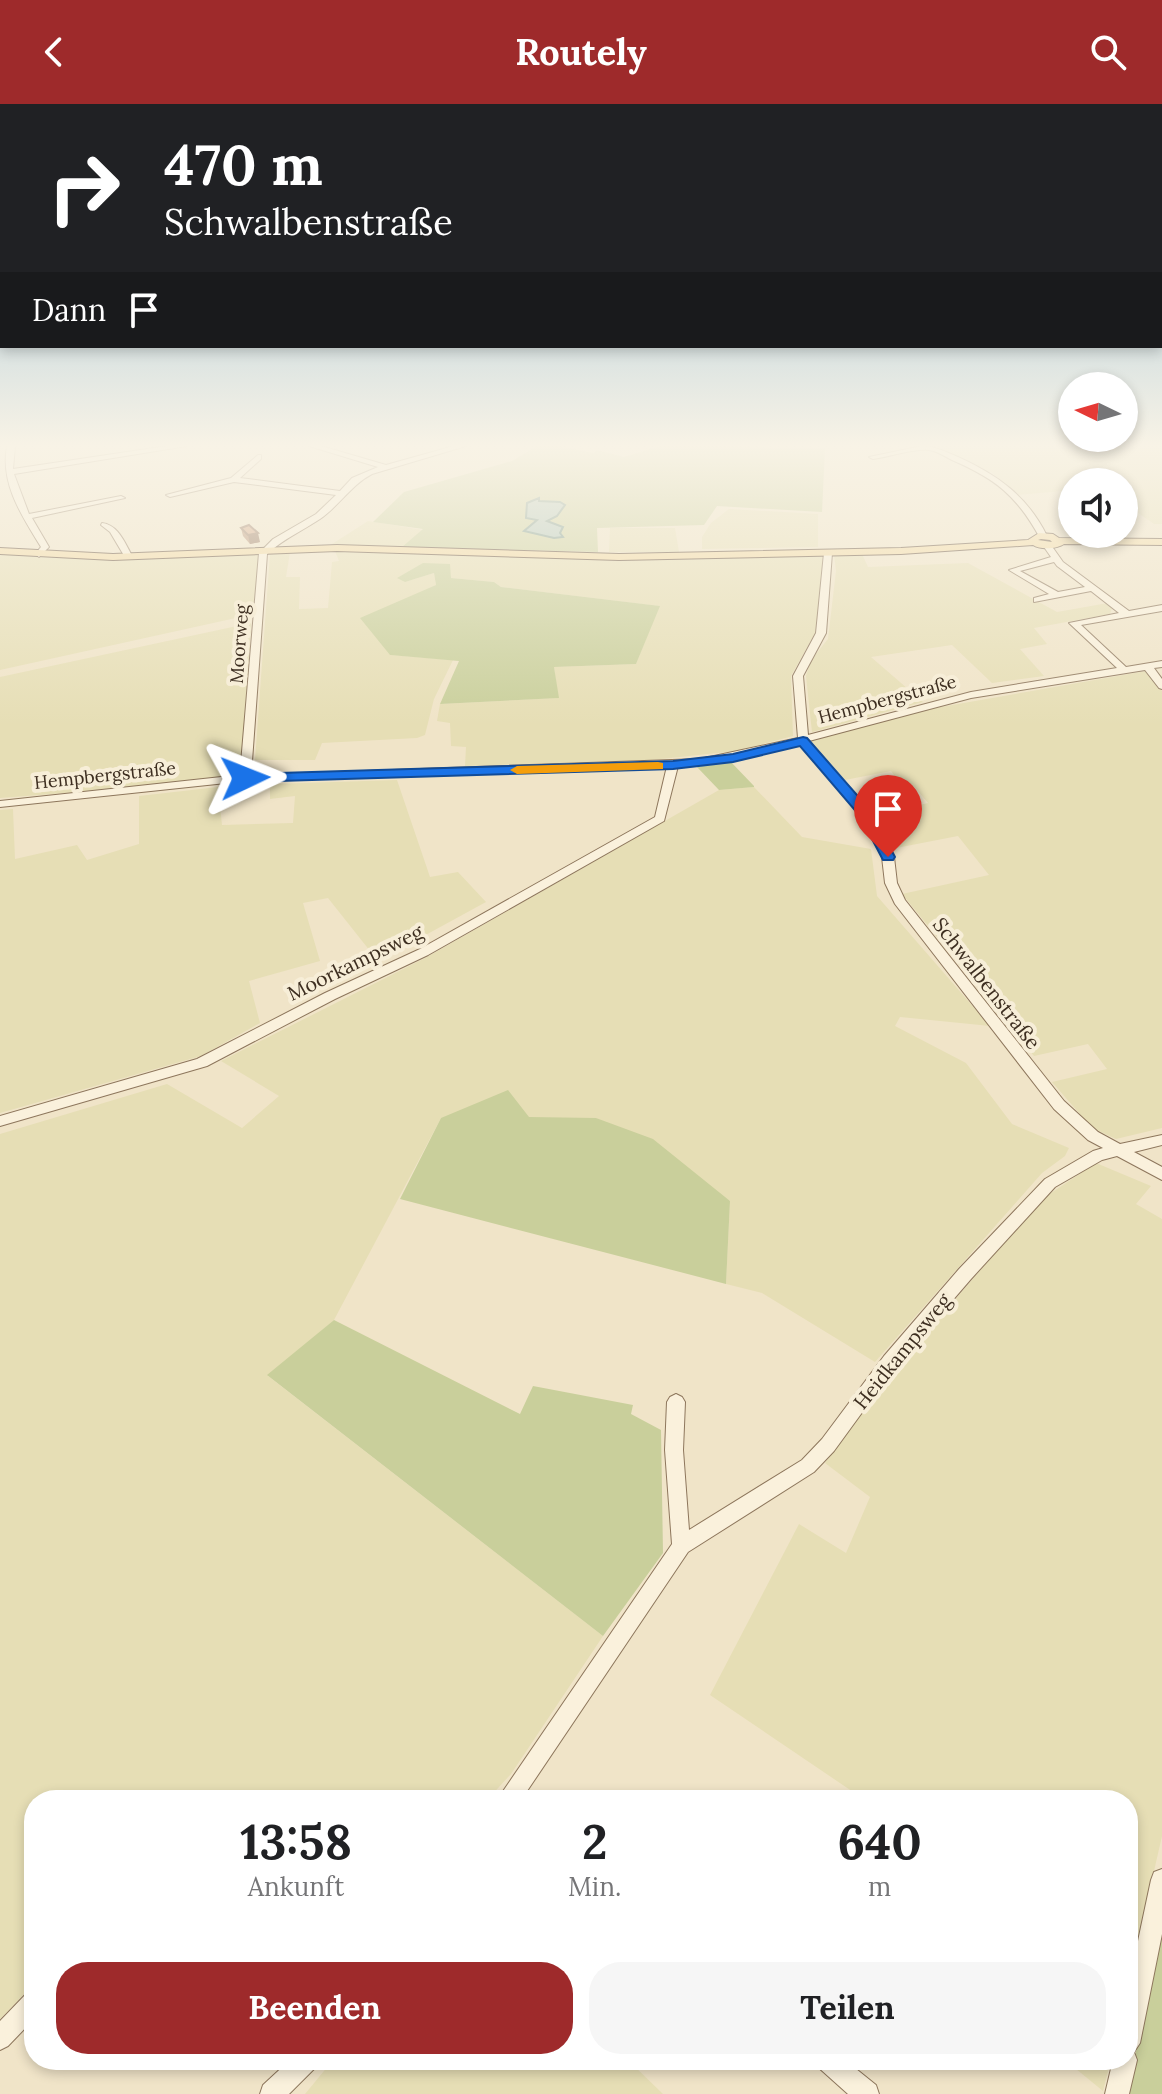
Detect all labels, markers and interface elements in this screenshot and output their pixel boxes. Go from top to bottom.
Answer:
text: Routely [515,29,647,75]
icon: back [32,30,76,74]
icon: search [1086,30,1130,74]
text: 470 m [164,129,323,200]
icon: right [32,136,136,240]
text: Schwalbenstraße [164,199,453,245]
icon: arrive [122,288,166,332]
text: Dann [32,291,106,329]
north arrow [1058,372,1138,452]
map controls [1058,372,1138,548]
button: sound [1058,468,1138,548]
street label: Moorweg [225,603,253,684]
street label: Hempbergstraße [815,669,959,729]
position arrow [203,736,287,820]
street label: Hempbergstraße [33,756,177,794]
pin [854,775,922,857]
icon: arrive [866,787,910,831]
street label: Schwalbenstraße [928,912,1046,1054]
street label: Moorkampsweg [283,918,428,1006]
street label: Heidkampsweg [848,1287,957,1414]
text: 13:58 [240,1811,352,1872]
text: 2 [582,1811,607,1872]
text: 640 [837,1811,922,1872]
text: Ankunft [248,1870,344,1903]
text: Min. [568,1870,621,1903]
text: m [868,1870,891,1903]
button: Beenden [56,1962,573,2054]
button: Teilen [589,1962,1106,2054]

